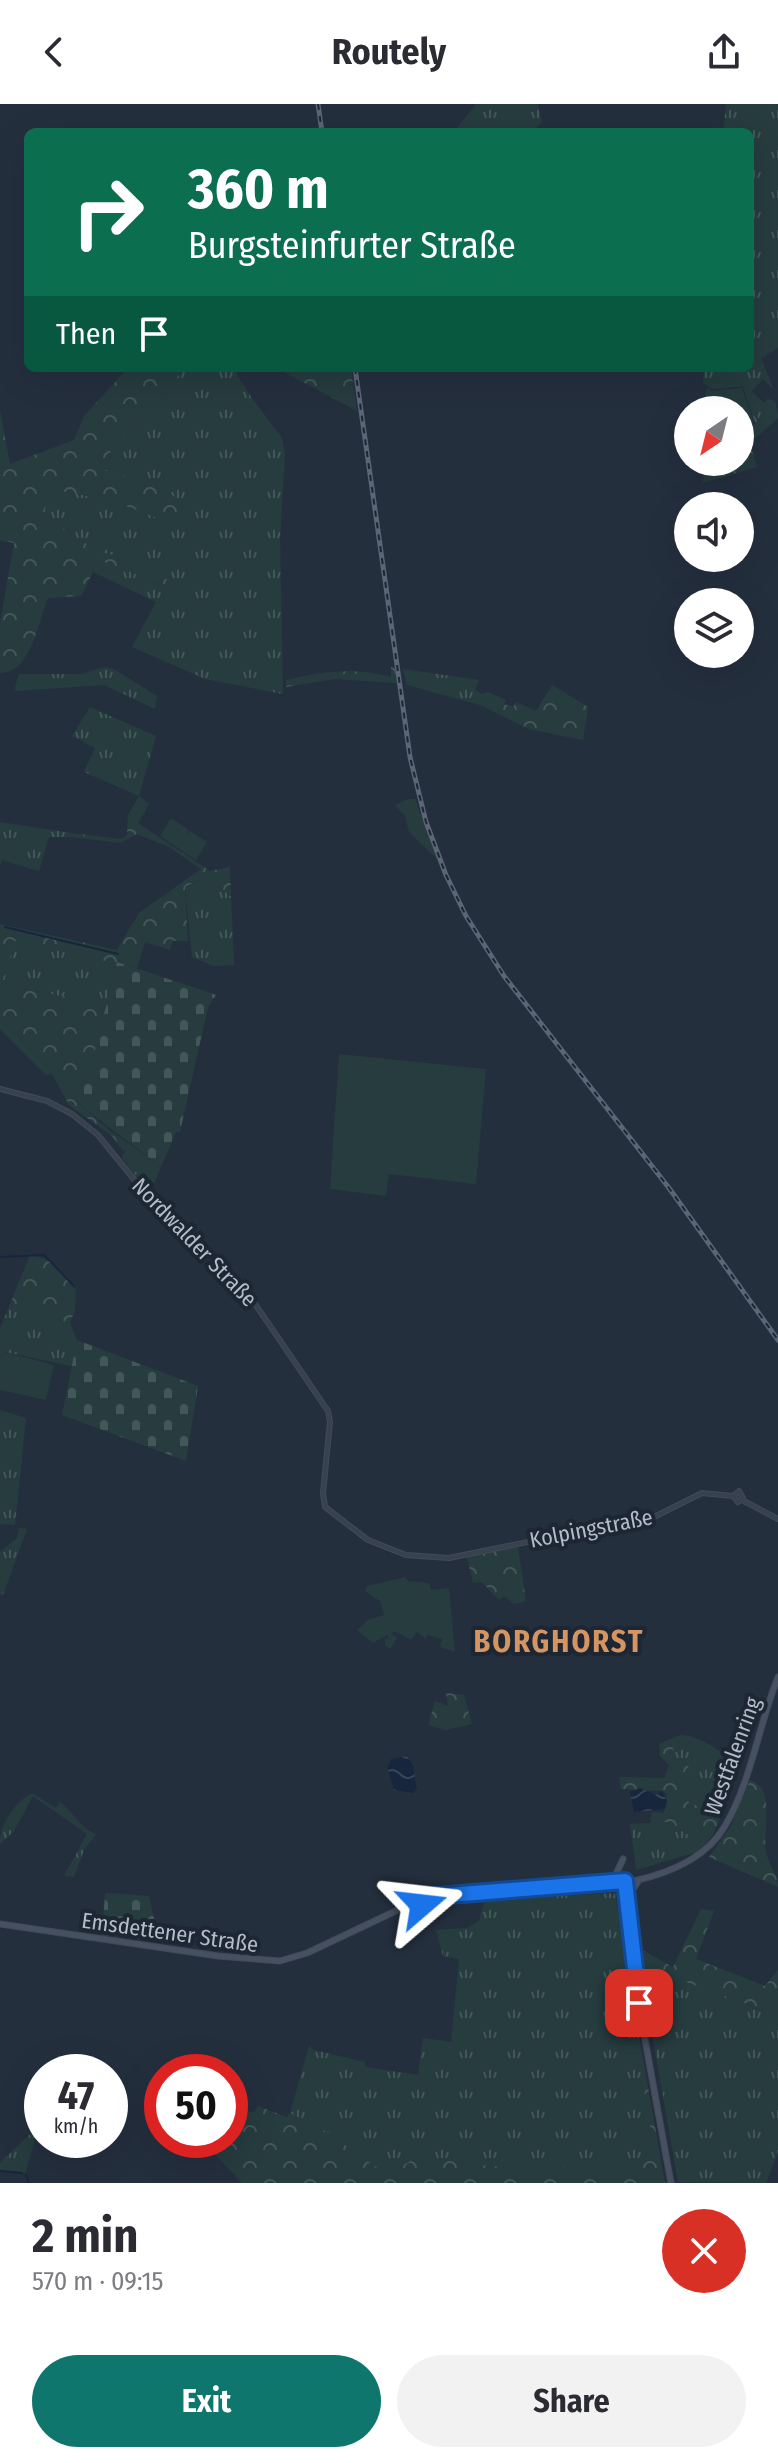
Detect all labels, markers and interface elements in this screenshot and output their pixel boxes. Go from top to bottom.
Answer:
icon: back [32,30,76,74]
text: Routely [332,30,446,74]
icon: share [702,30,746,74]
text: 360 m [188,156,329,223]
icon: right [56,160,160,264]
text: Burgsteinfurter Straße [188,224,516,268]
icon: arrive [132,312,176,356]
text: Then [56,316,116,352]
north arrow [674,396,754,476]
map controls [674,396,754,668]
button: sound [674,492,754,572]
button: layers [674,588,754,668]
street label: Nordwalder Straße [127,1172,263,1312]
street label: Kolpingstraße [527,1503,655,1554]
district label: BORGHORST [473,1624,645,1660]
street label: Westfalenring [699,1693,767,1819]
position arrow [380,1863,464,1947]
street label: Emsdettener Straße [80,1907,260,1958]
pin [605,1969,673,2037]
icon: arrive [617,1981,661,2025]
speed limit sign: 50 [144,2054,248,2158]
text: 47 [58,2072,94,2120]
text: km/h [54,2114,98,2138]
text: 2 min [32,2207,138,2265]
button: close [662,2209,746,2293]
text: 570 m · 09:15 [32,2266,164,2297]
button: Exit [32,2355,381,2447]
button: Share [397,2355,746,2447]

